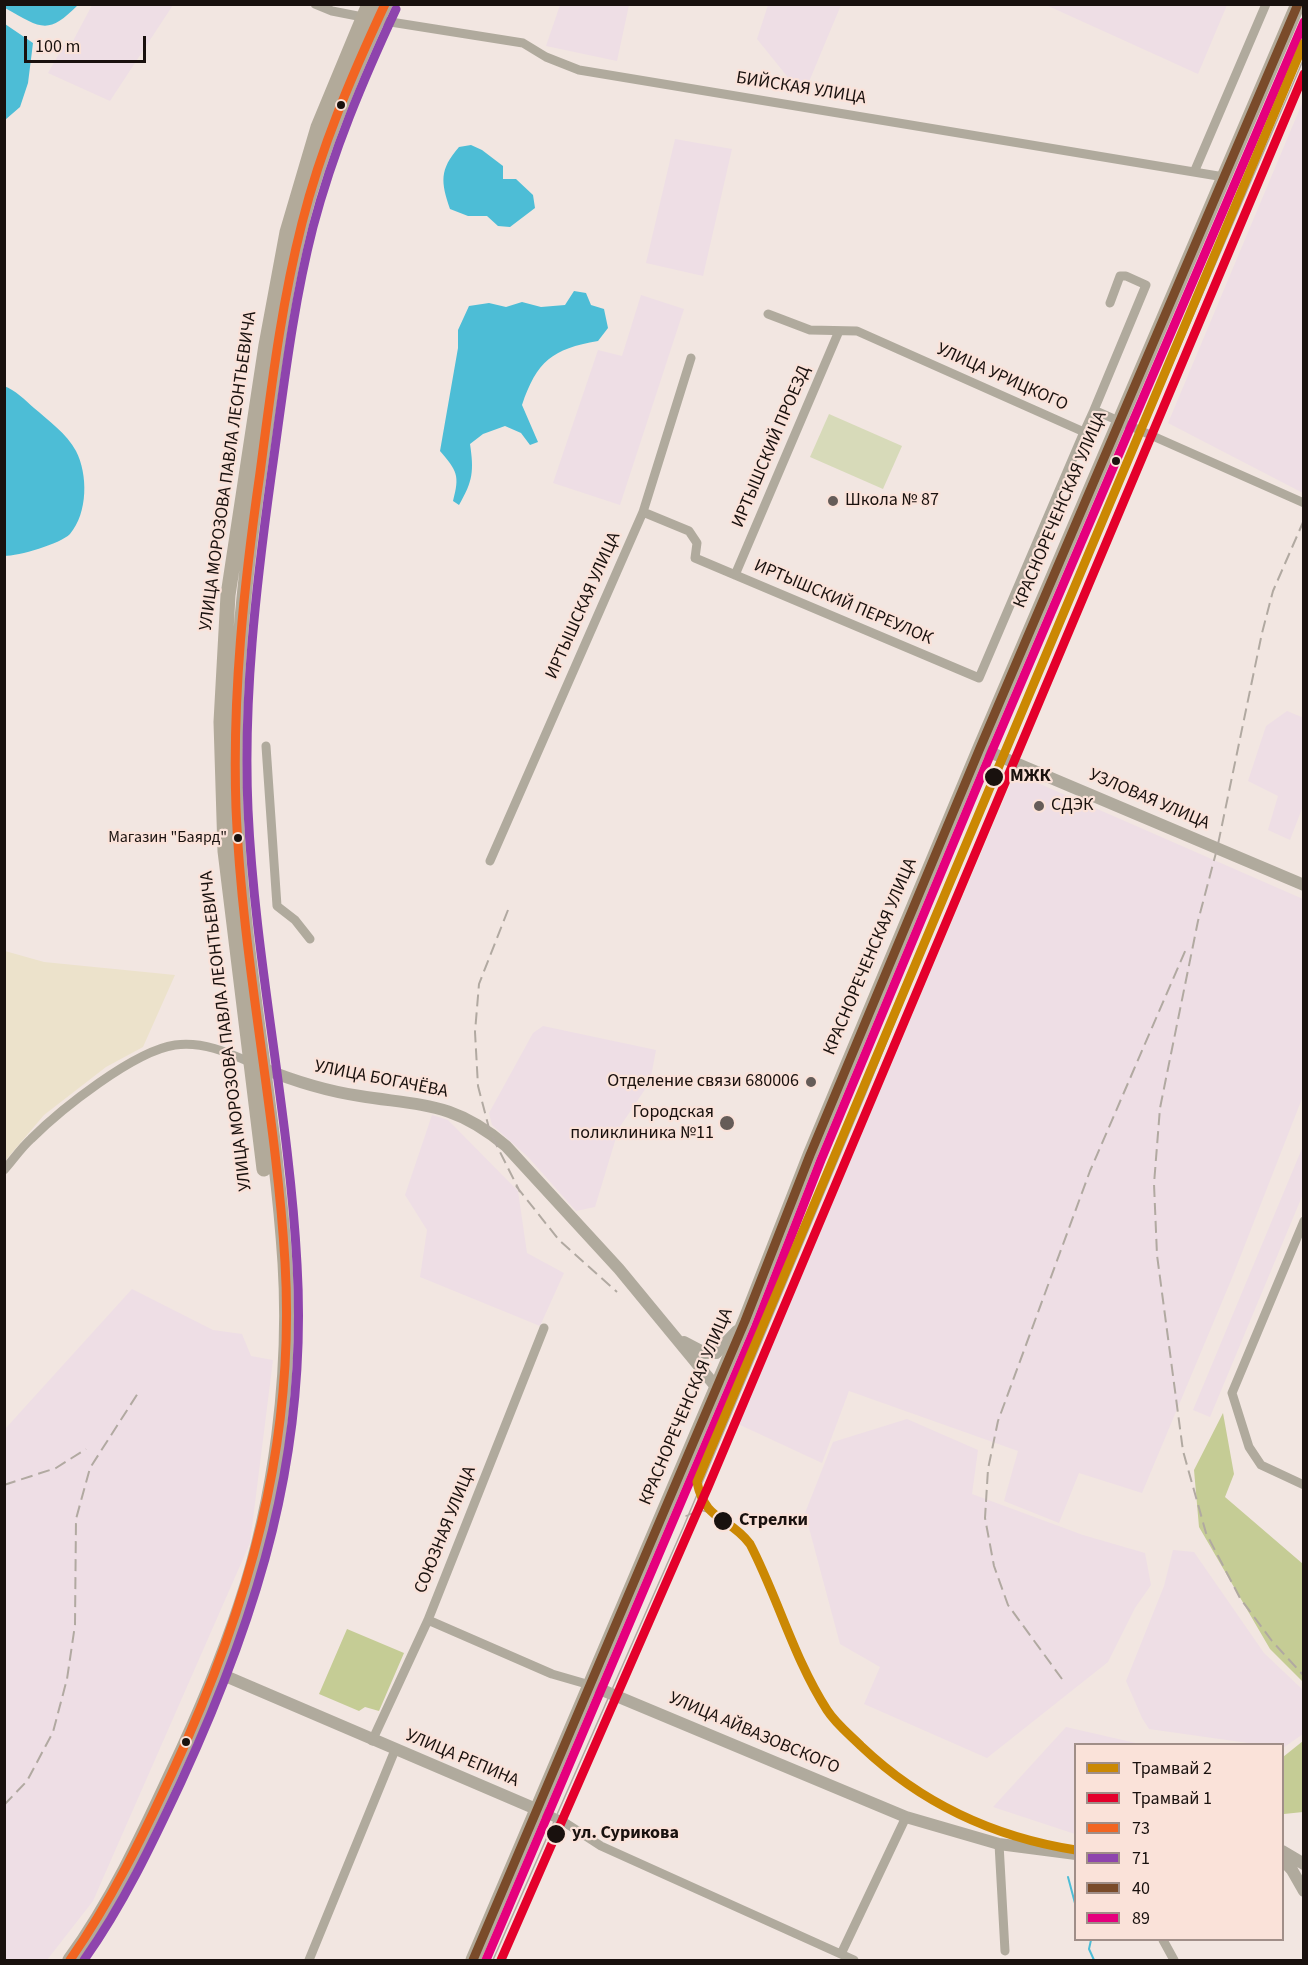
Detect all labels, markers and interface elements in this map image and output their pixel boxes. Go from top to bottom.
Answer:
scale bar [27,24,148,62]
text: 100 m [35,34,80,59]
street label: БИЙСКАЯ УЛИЦА [734,68,868,110]
unlabelled marker [335,99,347,111]
street label: УЛИЦА МОРОЗОВА ПАВЛА ЛЕОНТЬЕВИЧА [196,310,262,632]
street label: УЛИЦА УРИЦКОГО [933,339,1071,417]
street label: ИРТЫШСКИЙ ПРОЕЗД [728,363,816,531]
street label: КРАСНОРЕЧЕНСКАЯ УЛИЦА [1010,408,1112,612]
unlabelled marker [1110,455,1122,467]
place label: Школа № 87 [845,490,939,512]
marker: Школа № 87 [826,494,840,508]
street label: ИРТЫШСКАЯ УЛИЦА [542,529,626,683]
street label: ИРТЫШСКИЙ ПЕРЕУЛОК [750,556,936,650]
street label: УЗЛОВАЯ УЛИЦА [1085,765,1213,835]
marker: МЖК [983,766,1005,788]
place label: МЖК [1010,766,1051,788]
place label: СДЭК [1051,795,1093,817]
marker: СДЭК [1032,799,1046,813]
place label: Магазин "Баярд" [108,828,227,848]
marker: Магазин "Баярд" [232,832,244,844]
street label: КРАСНОРЕЧЕНСКАЯ УЛИЦА [820,855,922,1059]
street label: УЛИЦА МОРОЗОВА ПАВЛА ЛЕОНТЬЕВИЧА [197,870,257,1192]
street label: УЛИЦА БОГАЧЁВА [312,1056,450,1104]
place label: Отделение связи 680006 [607,1071,799,1093]
marker: Отделение связи 680006 [804,1075,818,1089]
place label: Городская поликлиника №11 [570,1102,714,1144]
marker: Городская поликлиника №11 [718,1114,736,1132]
street label: КРАСНОРЕЧЕНСКАЯ УЛИЦА [636,1305,738,1509]
street label: СОЮЗНАЯ УЛИЦА [411,1463,481,1597]
marker: Стрелки [712,1510,734,1532]
place label: Стрелки [739,1510,808,1532]
street label: УЛИЦА АЙВАЗОВСКОГО [665,1688,843,1780]
street label: УЛИЦА РЕПИНА [402,1725,522,1793]
unlabelled marker [180,1736,192,1748]
legend [1074,1743,1284,1941]
text: Трамвай 2 [1132,1756,1212,1781]
text: Трамвай 1 [1132,1786,1212,1811]
text: 73 [1132,1816,1150,1841]
marker: ул. Сурикова [545,1823,567,1845]
place label: ул. Сурикова [572,1823,679,1845]
text: 71 [1132,1846,1150,1871]
text: 40 [1132,1876,1150,1901]
text: 89 [1132,1906,1150,1931]

